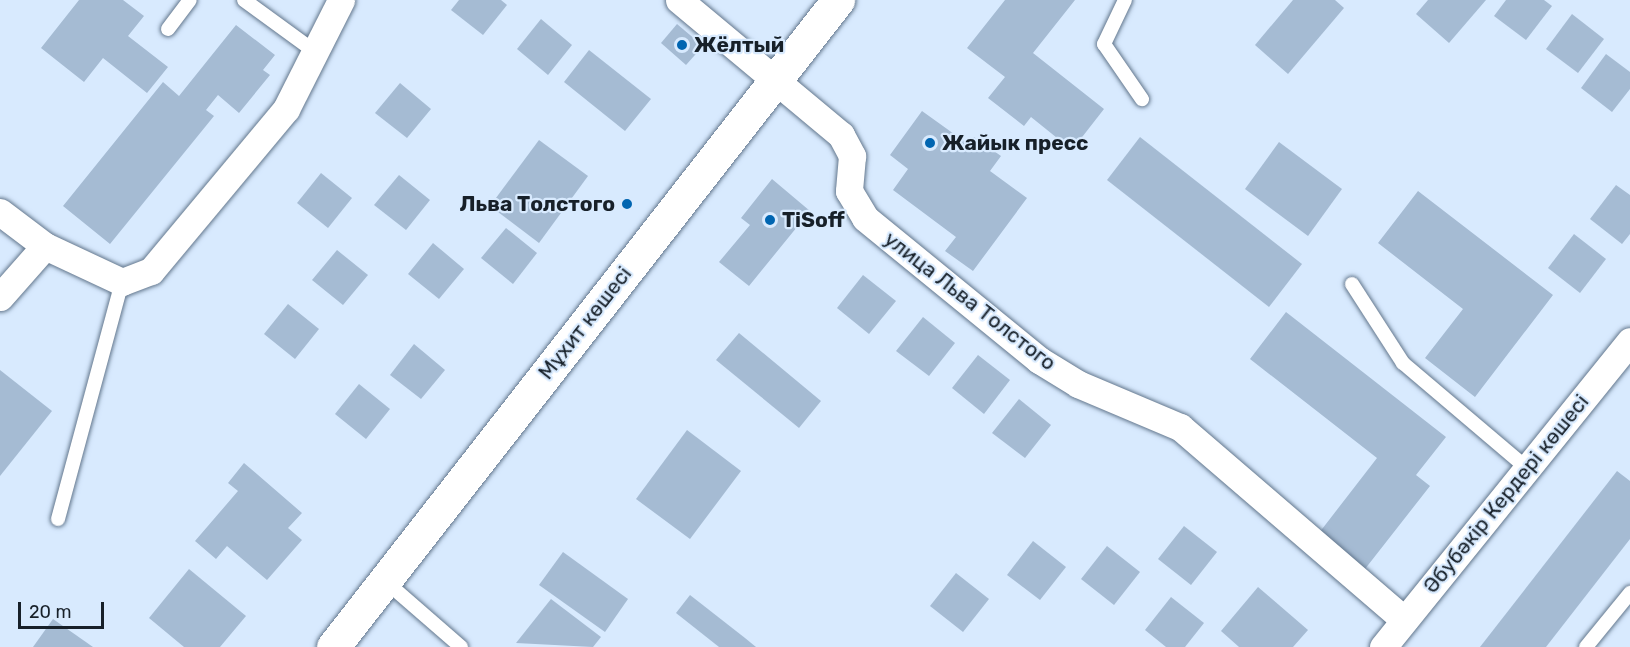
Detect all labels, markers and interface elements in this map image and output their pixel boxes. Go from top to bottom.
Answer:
place label: Жёлтый [694,32,784,58]
marker: Жёлтый [675,38,689,52]
place label: Жайык пресс [942,130,1088,156]
marker: Жайык пресс [923,136,937,150]
place label: Льва Толстого [460,191,615,217]
marker: Льва Толстого [620,197,634,211]
place label: TiSoff [782,207,845,233]
marker: TiSoff [763,213,777,227]
street label: улица Льва Толстого [879,226,1061,376]
street label: Мұхит көшесі [533,262,637,384]
street label: Әбубәкір Кердері көшесі [1418,390,1594,598]
scale bar [21,590,106,628]
text: 20 m [29,601,71,623]

